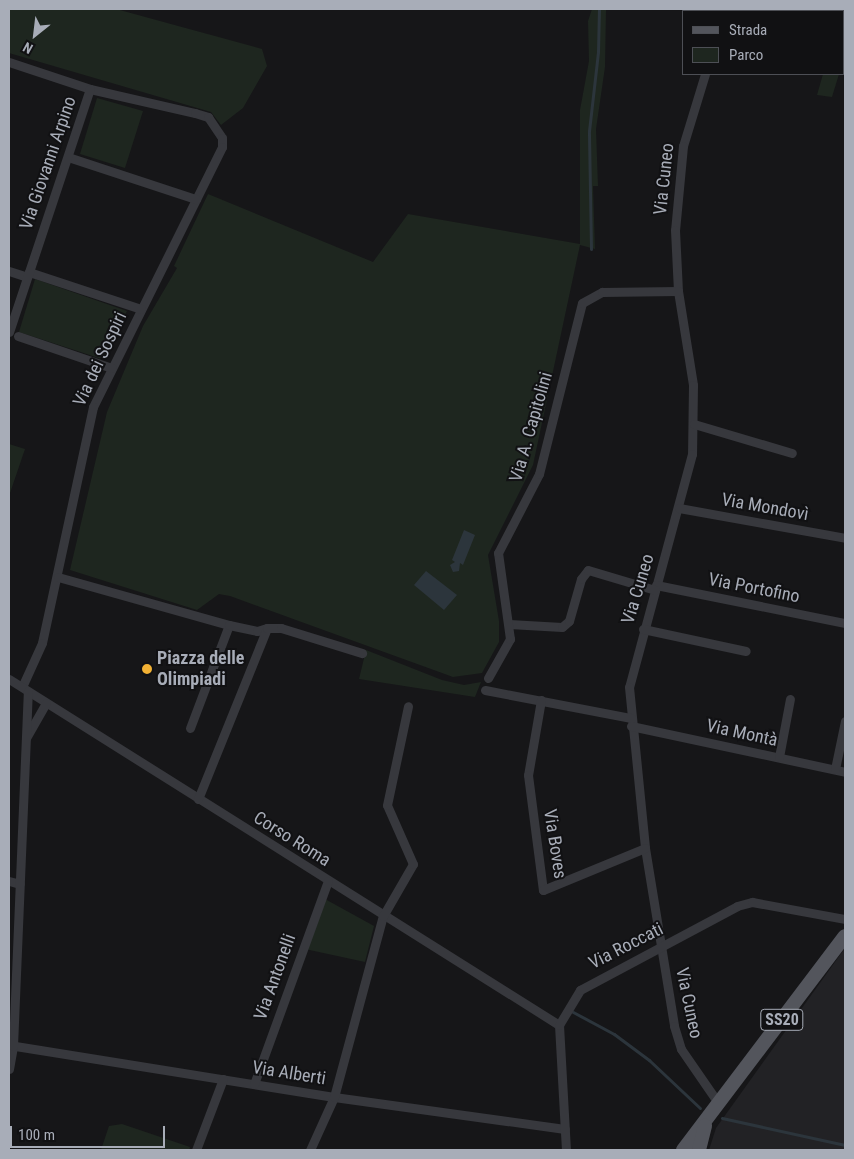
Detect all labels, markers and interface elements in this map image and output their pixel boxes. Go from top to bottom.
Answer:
north arrow [10,10,60,60]
legend [682,10,844,75]
text: Strada [729,21,767,39]
text: N [20,39,35,57]
text: Parco [729,46,763,64]
street label: Via Giovanni Arpino [15,94,81,232]
street label: Via Cuneo [649,142,679,216]
street label: Via dei Sospiri [69,308,131,410]
street label: Via A. Capitolini [505,370,557,484]
street label: Via Mondovì [720,489,810,525]
street label: Via Cuneo [617,551,659,627]
street label: Via Portofino [707,569,801,607]
place label: Piazza delle Olimpiadi [157,648,244,691]
marker: Piazza delle Olimpiadi [141,663,153,675]
street label: Via Montà [704,715,780,751]
street label: Corso Roma [249,807,335,871]
street label: Via Boves [539,808,571,880]
street label: Via Roccati [585,918,667,974]
street label: Via Antonelli [249,931,301,1023]
street label: Via Cuneo [671,966,707,1040]
road number: SS20 [760,1006,804,1034]
street label: Via Alberti [251,1057,327,1089]
scale bar [12,1116,168,1148]
text: 100 m [18,1126,55,1144]

